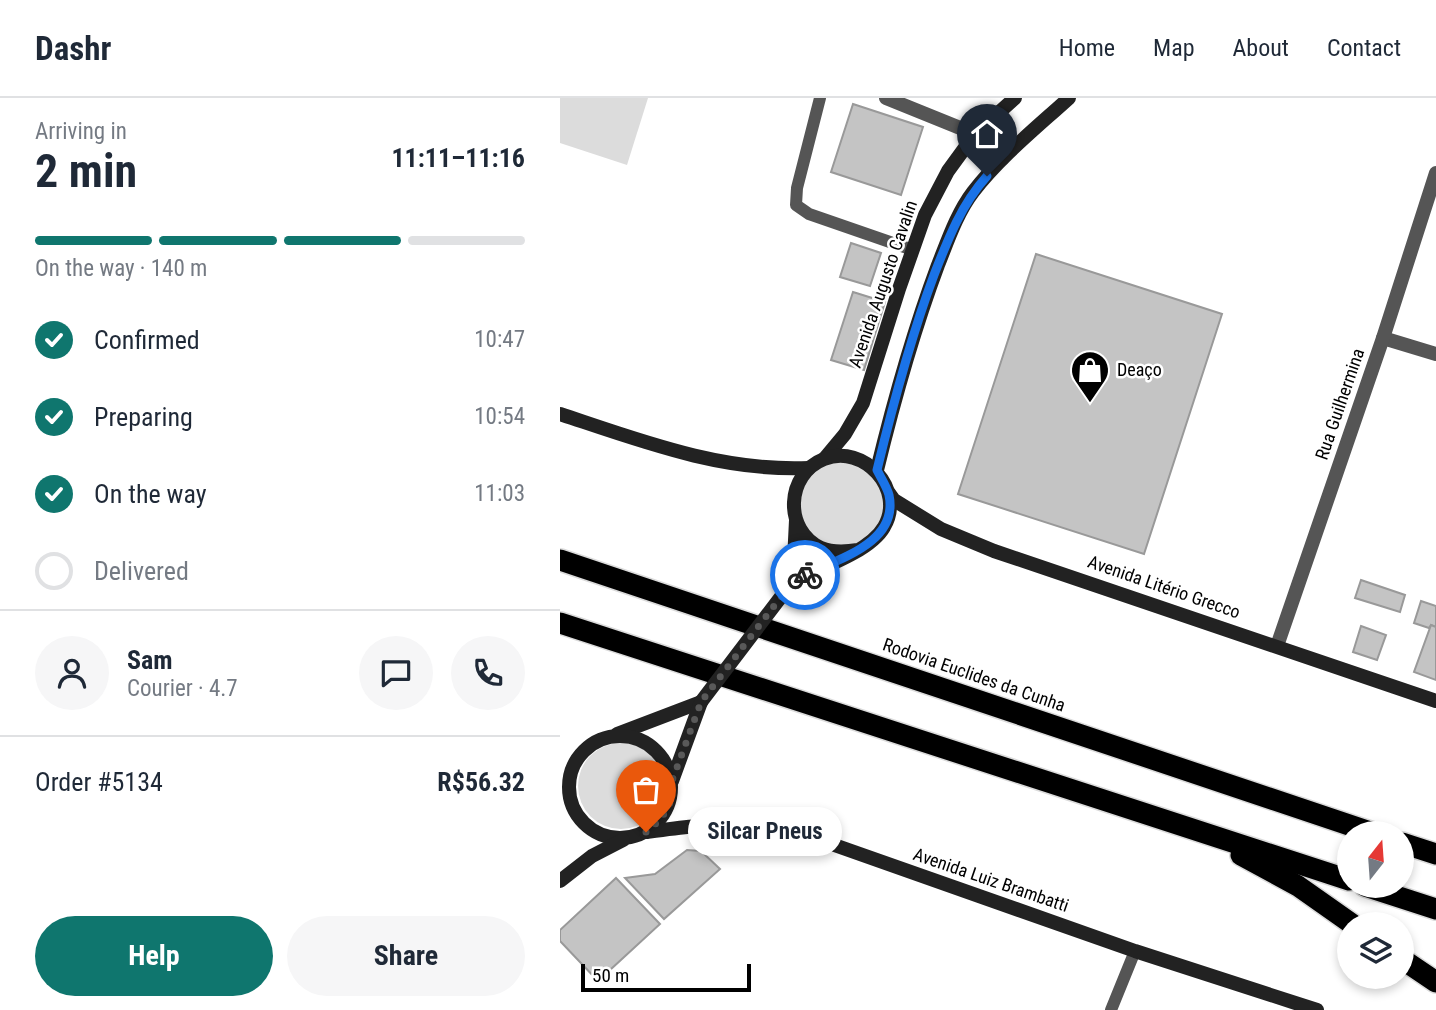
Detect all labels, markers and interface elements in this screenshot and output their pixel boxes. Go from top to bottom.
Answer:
text: Dashr [35,29,111,68]
text: Home [1059,34,1115,62]
text: Map [1153,34,1195,62]
text: About [1233,34,1289,62]
text: Contact [1327,34,1401,62]
pin [957,104,1017,176]
icon: home [968,115,1006,153]
text: Arriving in [35,118,127,145]
text: 11:11–11:16 [391,143,525,173]
text: 2 min [35,144,137,198]
street label: Avenida Augusto Cavalin [844,197,921,370]
text: On the way · 140 m [35,255,207,282]
icon: check [35,321,73,359]
text: Confirmed [94,325,200,355]
text: 10:47 [474,326,525,353]
street label: Rua Guilhermina [1311,345,1368,462]
shop icon: Deaço [1069,349,1111,404]
place label: Deaço [1117,359,1162,380]
icon: check [35,398,73,436]
text: Preparing [94,402,193,432]
text: 10:54 [474,403,525,430]
icon: check [35,475,73,513]
text: On the way [94,479,207,509]
text: 11:03 [474,480,525,507]
courier [770,540,840,610]
street label: Avenida Litério Grecco [1085,551,1243,622]
text: Delivered [94,556,189,586]
icon: bike [786,556,824,594]
street label: Rodovia Euclides da Cunha [880,633,1068,716]
button: person [35,636,109,710]
button: chat [359,636,433,710]
button: phone [451,636,525,710]
text: Sam [127,645,173,675]
text: Courier · 4.7 [127,675,238,702]
pin [616,760,676,832]
text: Order #5134 [35,767,163,797]
text: R$56.32 [437,767,525,797]
icon: bag [627,771,665,809]
callout: Silcar Pneus [688,808,842,856]
text: Silcar Pneus [707,818,823,845]
north arrow [1337,821,1414,898]
map controls [1337,821,1414,989]
street label: Avenida Luiz Brambatti [911,843,1072,916]
button: layers [1337,912,1414,989]
button: Help [35,916,273,996]
button: Share [287,916,525,996]
scale bar [581,961,751,993]
text: 50 m [592,964,629,987]

